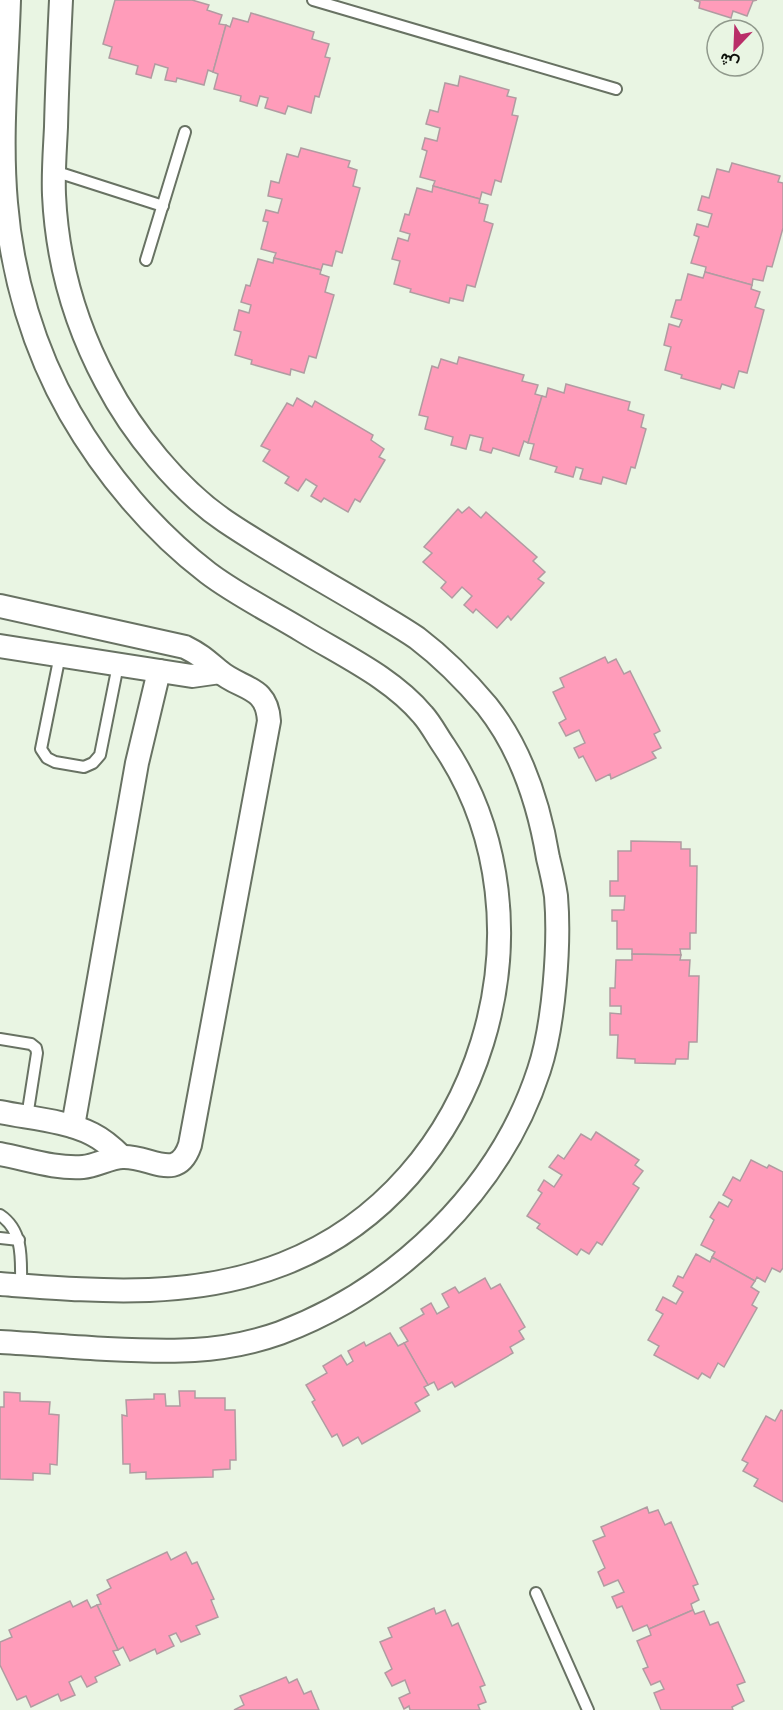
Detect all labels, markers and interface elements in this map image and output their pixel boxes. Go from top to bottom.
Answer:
north arrow [705,18,765,78]
text: ش [717,47,743,73]

